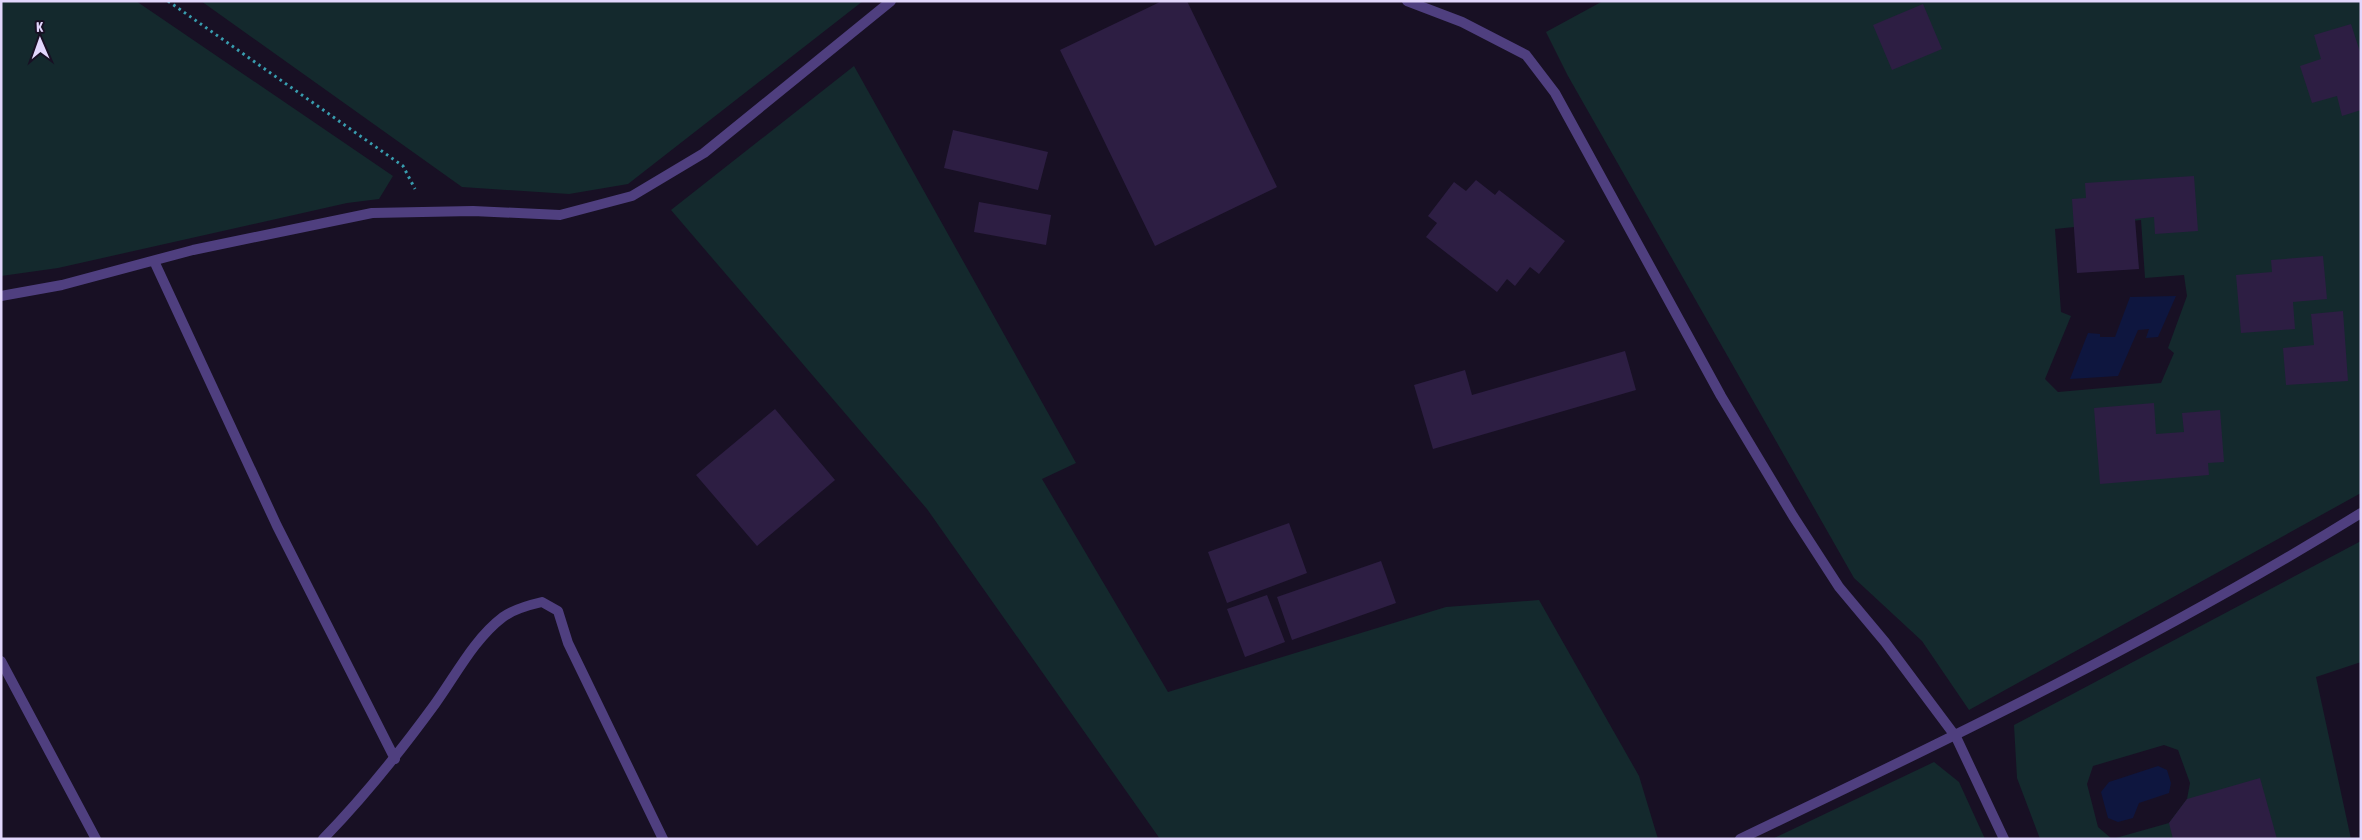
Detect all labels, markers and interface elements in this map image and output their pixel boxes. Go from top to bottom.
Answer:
north arrow [15,15,65,65]
text: K [36,19,43,35]

